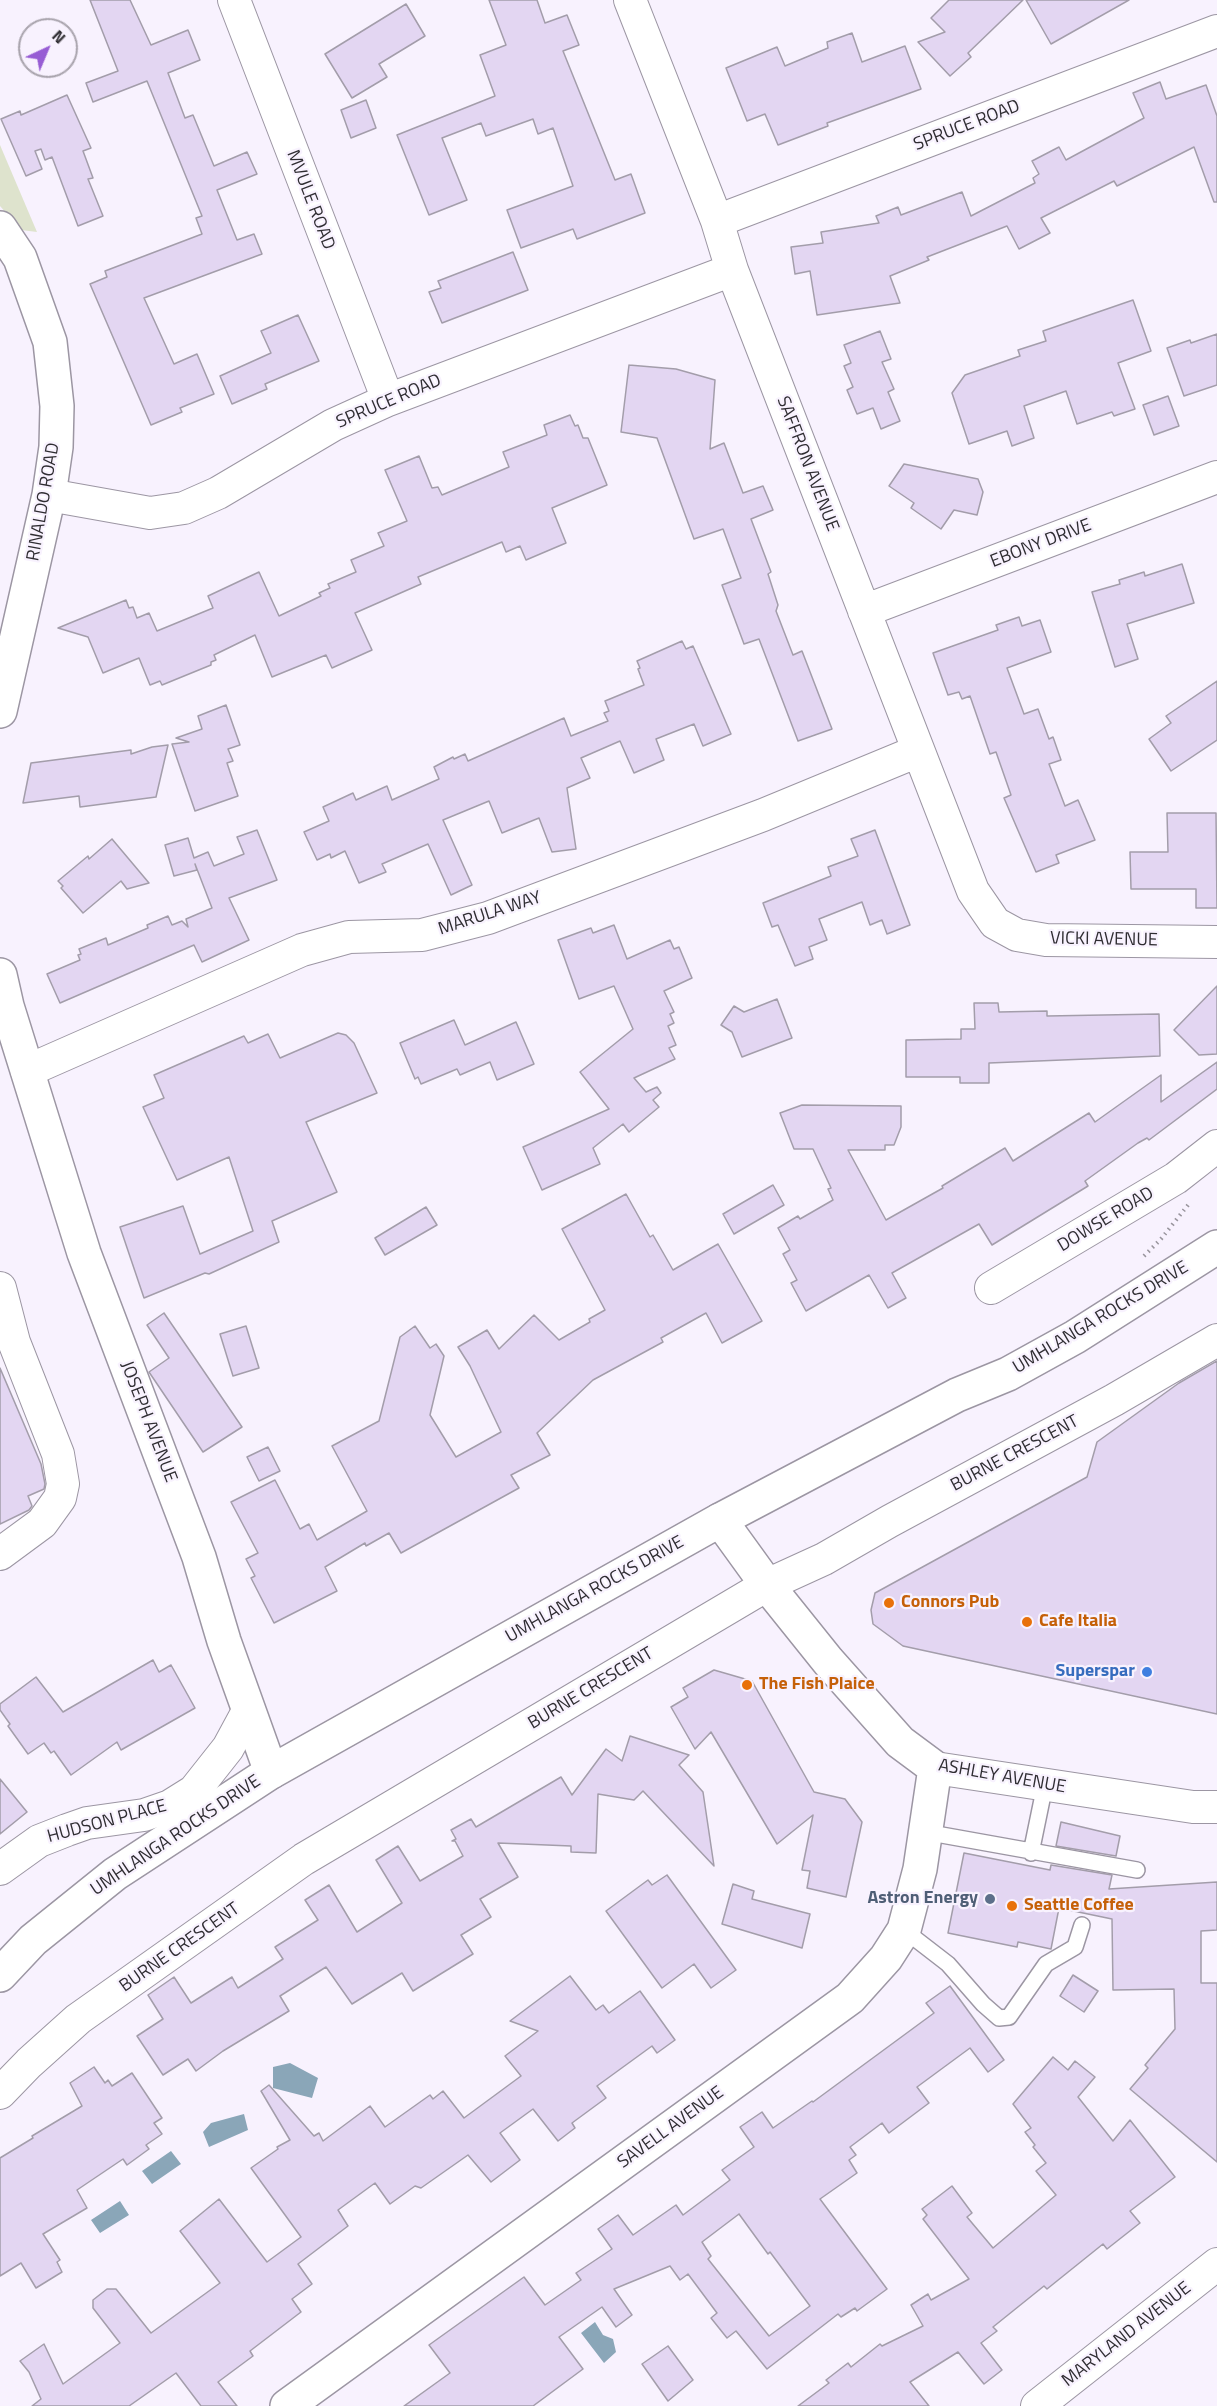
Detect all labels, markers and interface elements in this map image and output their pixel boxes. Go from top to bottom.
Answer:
north arrow [18,18,78,78]
text: N [47,24,71,49]
street label: SPRUCE ROAD [911,96,1023,156]
street label: MVULE ROAD [281,147,339,253]
street label: SPRUCE ROAD [333,370,445,434]
street label: SAFFRON AVENUE [771,394,843,534]
street label: RINALDO ROAD [23,441,65,563]
street label: EBONY DRIVE [988,515,1094,573]
street label: MARULA WAY [436,887,544,941]
street label: VICKI AVENUE [1050,928,1158,952]
street label: DOWSE ROAD [1054,1183,1158,1257]
street label: UMHLANGA ROCKS DRIVE [1010,1257,1192,1379]
street label: JOSEPH AVENUE [115,1358,181,1486]
street label: BURNE CRESCENT [947,1411,1083,1497]
street label: UMHLANGA ROCKS DRIVE [502,1532,688,1648]
place label: Connors Pub [901,1592,999,1614]
marker: Connors Pub [882,1596,896,1610]
place label: Cafe Italia [1039,1611,1117,1633]
marker: Cafe Italia [1020,1615,1034,1629]
street label: BURNE CRESCENT [525,1643,657,1735]
place label: Superspar [1055,1661,1135,1683]
marker: Superspar [1140,1665,1154,1679]
place label: The Fish Plaice [759,1674,875,1696]
marker: The Fish Plaice [740,1678,754,1692]
street label: ASHLEY AVENUE [937,1755,1067,1799]
street label: UMHLANGA ROCKS DRIVE [87,1771,265,1901]
street label: HUDSON PLACE [45,1796,169,1848]
place label: Astron Energy [868,1888,978,1910]
marker: Astron Energy [983,1892,997,1906]
place label: Seattle Coffee [1024,1895,1134,1917]
street label: BURNE CRESCENT [116,1898,244,1998]
marker: Seattle Coffee [1005,1899,1019,1913]
street label: SAVELL AVENUE [614,2082,728,2174]
street label: MARYLAND AVENUE [1058,2278,1196,2392]

